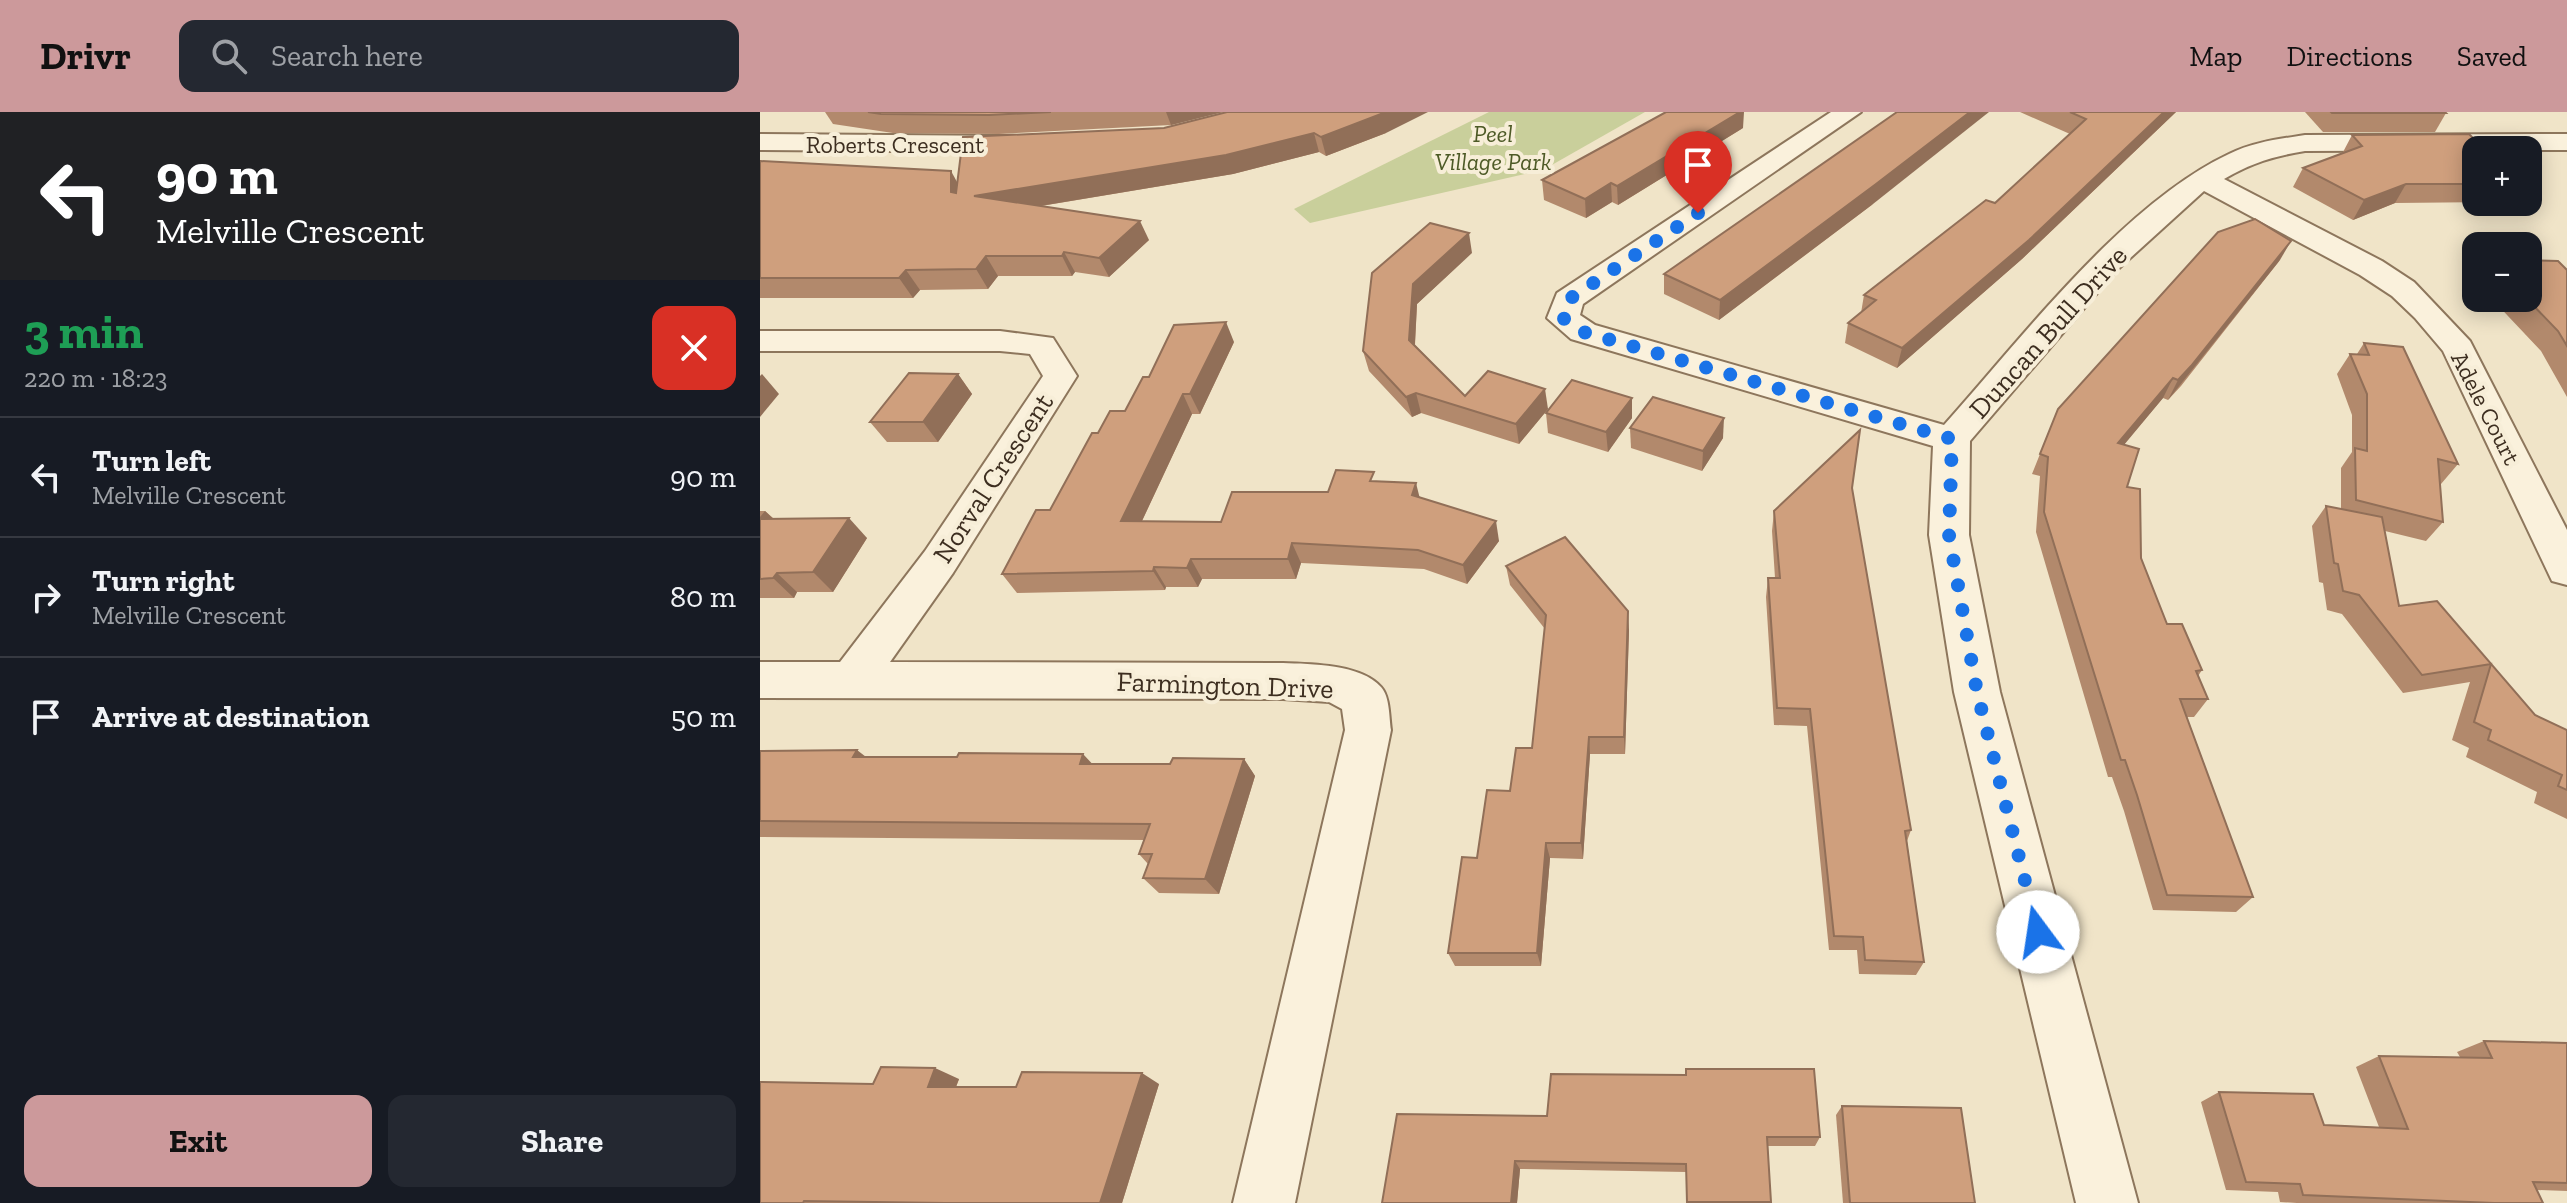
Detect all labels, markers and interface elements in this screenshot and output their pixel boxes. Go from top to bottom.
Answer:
search box [179,20,739,92]
text: Drivr [40,33,131,79]
icon: search [207,34,251,78]
text: Search here [271,38,423,74]
text: Map [2189,40,2242,73]
text: Directions [2286,40,2413,73]
text: Saved [2457,40,2527,73]
park label: Peel Village Park [1435,119,1552,176]
street label: Roberts Crescent [806,130,984,159]
pin [1664,131,1732,213]
map controls [2462,136,2542,312]
button: + [2462,136,2542,216]
text: 90 m [156,141,278,208]
icon: arrive [1676,143,1720,187]
icon: left [24,144,128,248]
text: Melville Crescent [156,209,424,252]
button: − [2462,232,2542,312]
street label: Duncan Bull Drive [1962,239,2134,425]
text: 3 min [24,303,143,360]
button: close [652,306,736,390]
street label: Adele Court [2445,347,2527,470]
text: 220 m · 18:23 [24,362,168,394]
street label: Norval Crescent [926,387,1060,569]
text: Turn left [92,443,211,479]
icon: left [24,455,68,499]
text: 90 m [670,459,736,495]
text: Melville Crescent [92,479,286,511]
text: Turn right [92,563,234,599]
icon: right [24,575,68,619]
text: 80 m [670,579,736,615]
text: Melville Crescent [92,599,286,631]
street label: Farmington Drive [1116,665,1334,705]
icon: arrive [24,695,68,739]
text: Arrive at destination [92,699,369,735]
text: 50 m [671,699,736,735]
position arrow [1996,890,2080,974]
button: Exit [24,1095,372,1187]
button: Share [388,1095,736,1187]

